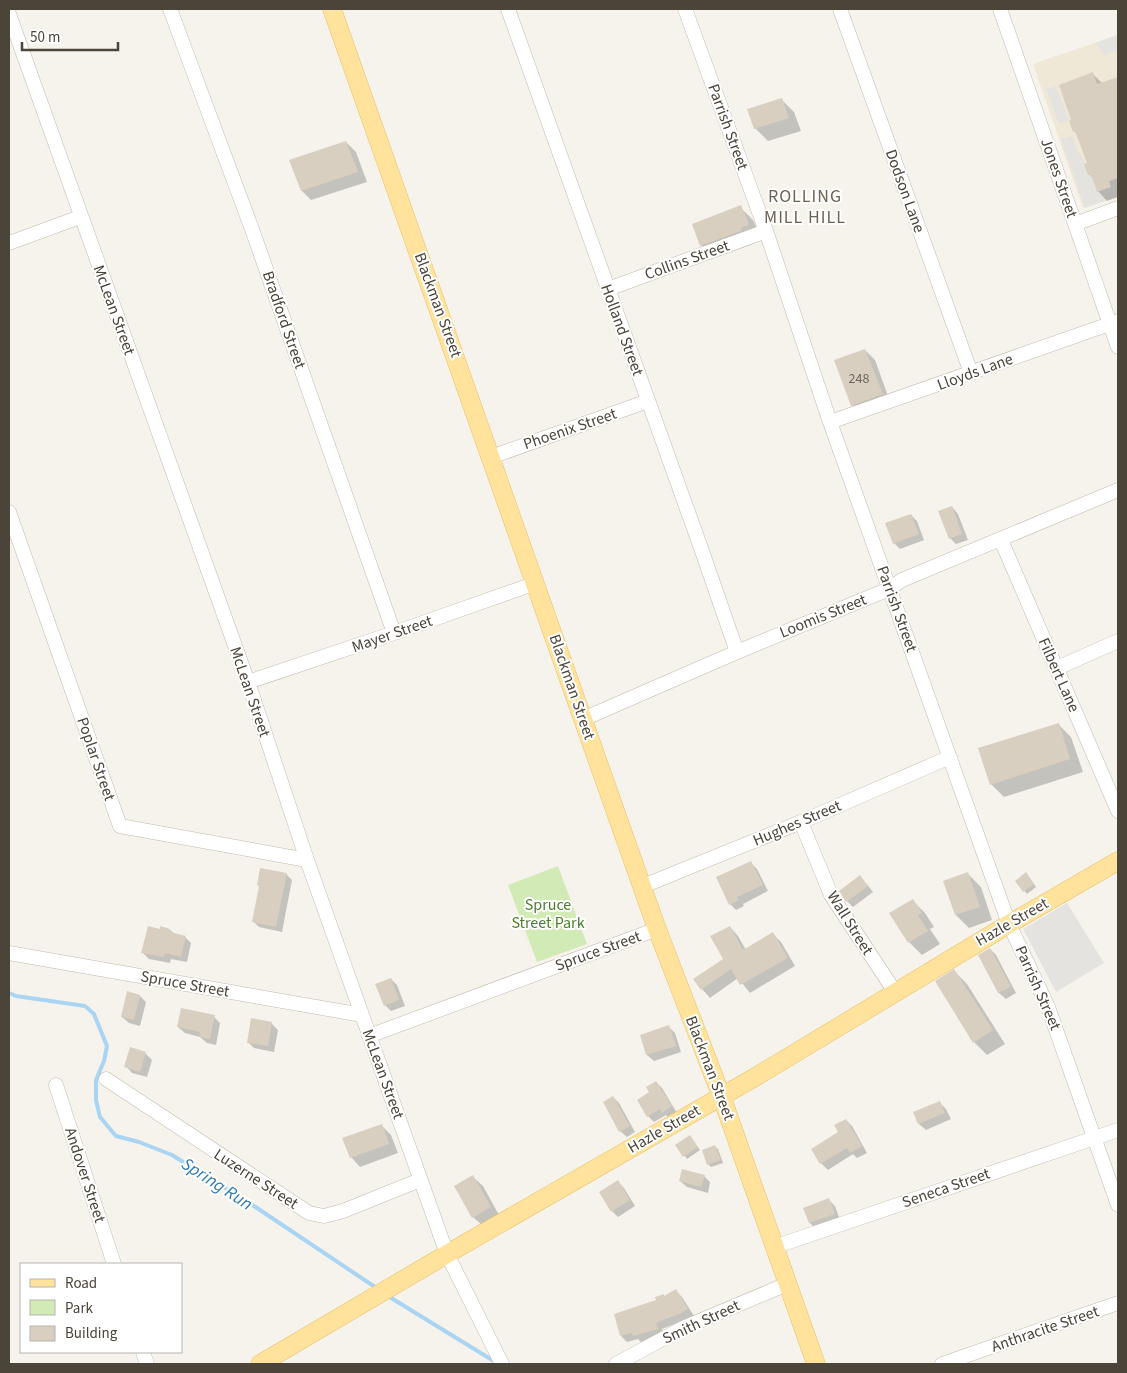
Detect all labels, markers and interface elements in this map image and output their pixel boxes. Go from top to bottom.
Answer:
scale bar [22,20,119,52]
text: 50 m [30,27,60,48]
street label: Parrish Street [702,81,754,174]
street label: Jones Street [1035,135,1083,221]
street label: Dodson Lane [880,146,930,236]
district label: ROLLING MILL HILL [764,184,846,230]
street label: Collins Street [642,234,733,285]
street label: Blackman Street [409,249,467,361]
street label: McLean Street [88,262,141,359]
street label: Bradford Street [257,268,311,372]
street label: Holland Street [595,281,649,380]
street label: Lloyds Lane [934,348,1016,396]
house number: 248 [849,369,869,389]
street label: Phoenix Street [520,403,620,455]
street label: Parrish Street [871,563,923,656]
street label: Loomis Street [776,588,870,643]
street label: Mayer Street [349,610,436,658]
street label: Blackman Street [544,631,601,743]
street label: Filbert Lane [1033,634,1085,716]
street label: McLean Street [224,644,276,741]
street label: Poplar Street [71,714,121,804]
street label: Hughes Street [750,794,845,851]
street label: Wall Street [822,887,879,960]
street label: Hazle Street [972,892,1053,952]
park label: Spruce Street Park [511,894,585,934]
street label: Spruce Street [552,925,645,977]
street label: Parrish Street [1010,942,1067,1034]
street label: Spruce Street [139,965,232,1003]
street label: Blackman Street [680,1013,740,1124]
street label: McLean Street [357,1026,410,1123]
street label: Hazle Street [624,1099,705,1159]
street label: Andover Street [59,1124,111,1226]
street label: Luzerne Street [210,1144,303,1215]
water label: Spring Run [176,1152,258,1216]
street label: Seneca Street [899,1162,993,1213]
legend [20,1263,182,1353]
text: Road [65,1273,97,1294]
street label: Smith Street [659,1294,744,1350]
text: Park [65,1298,94,1319]
street label: Anthracite Street [988,1300,1102,1358]
text: Building [65,1323,118,1344]

